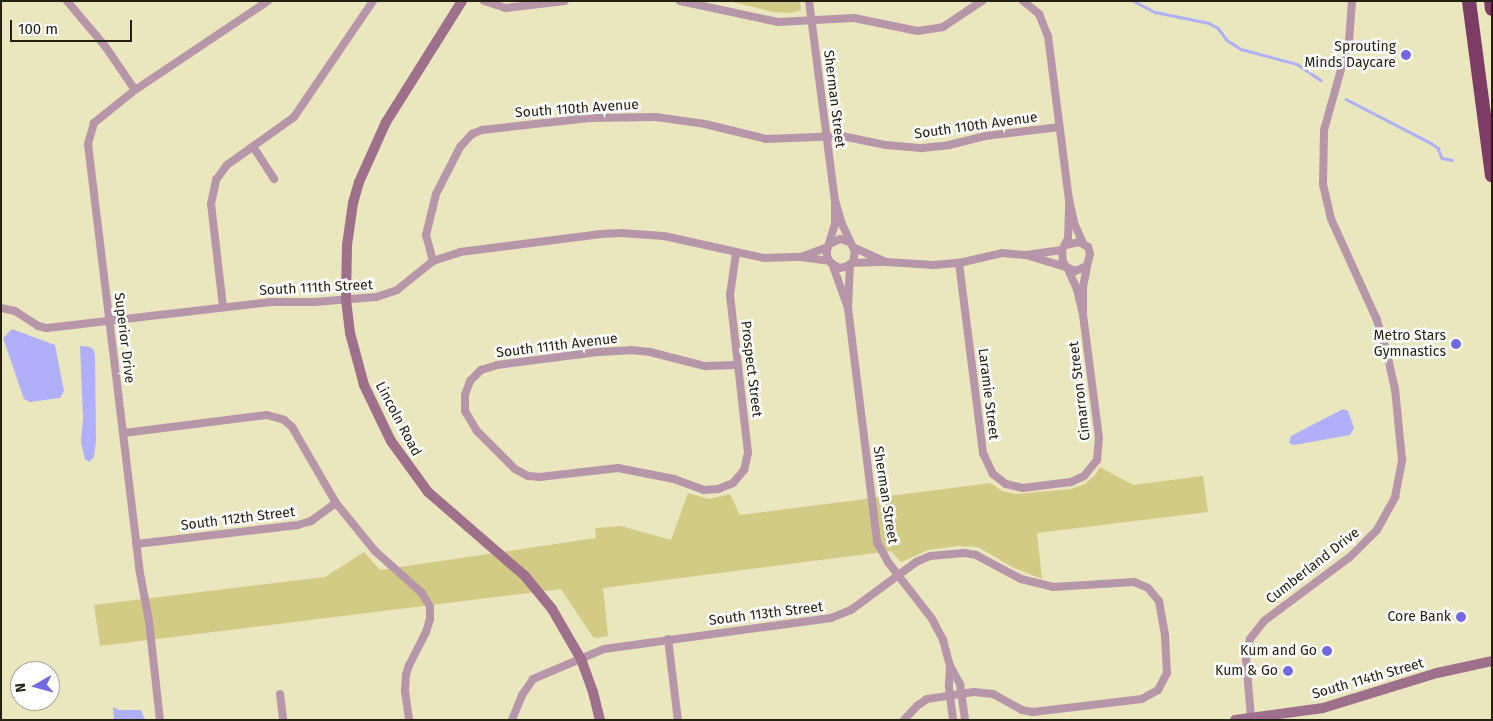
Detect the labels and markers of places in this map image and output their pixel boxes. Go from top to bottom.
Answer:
place label: Sprouting Minds Daycare [1304,39,1396,72]
marker: Sprouting Minds Daycare [1400,49,1412,61]
place label: Metro Stars Gymnastics [1374,328,1446,361]
marker: Metro Stars Gymnastics [1450,338,1462,350]
place label: Core Bank [1387,609,1451,625]
marker: Core Bank [1455,611,1467,623]
place label: Kum and Go [1240,643,1317,659]
marker: Kum and Go [1321,645,1333,657]
place label: Kum & Go [1215,663,1278,679]
marker: Kum & Go [1282,665,1294,677]

